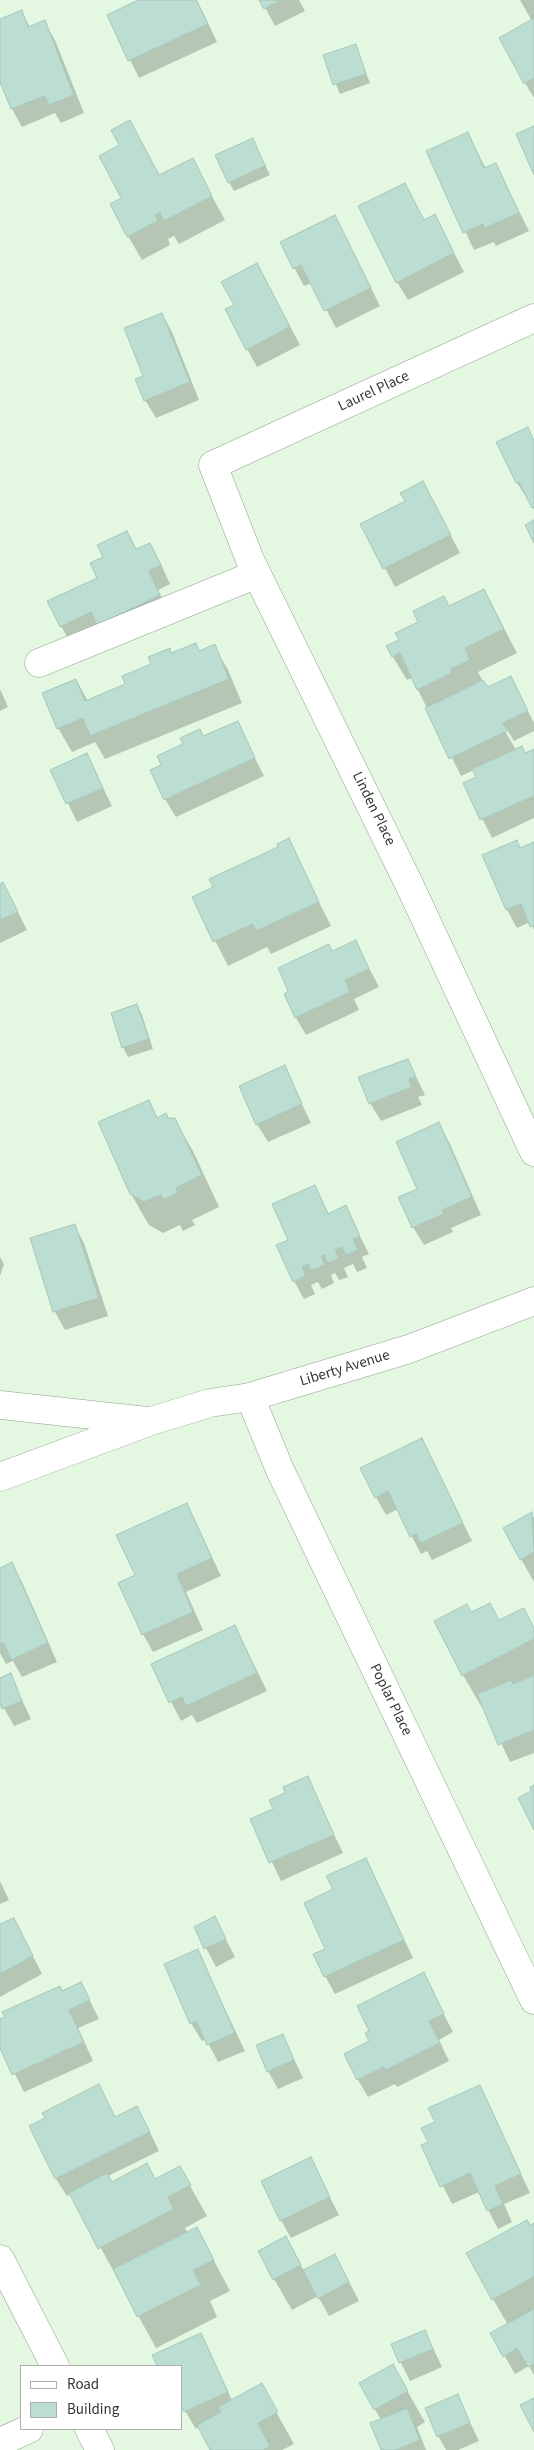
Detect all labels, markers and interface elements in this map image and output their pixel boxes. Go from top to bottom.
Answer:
street label: Laurel Place [336,368,412,416]
street label: Linden Place [347,769,399,849]
street label: Liberty Avenue [298,1347,392,1391]
street label: Poplar Place [365,1661,415,1739]
legend [20,2365,182,2430]
text: Road [67,2374,99,2395]
text: Building [67,2399,119,2420]

